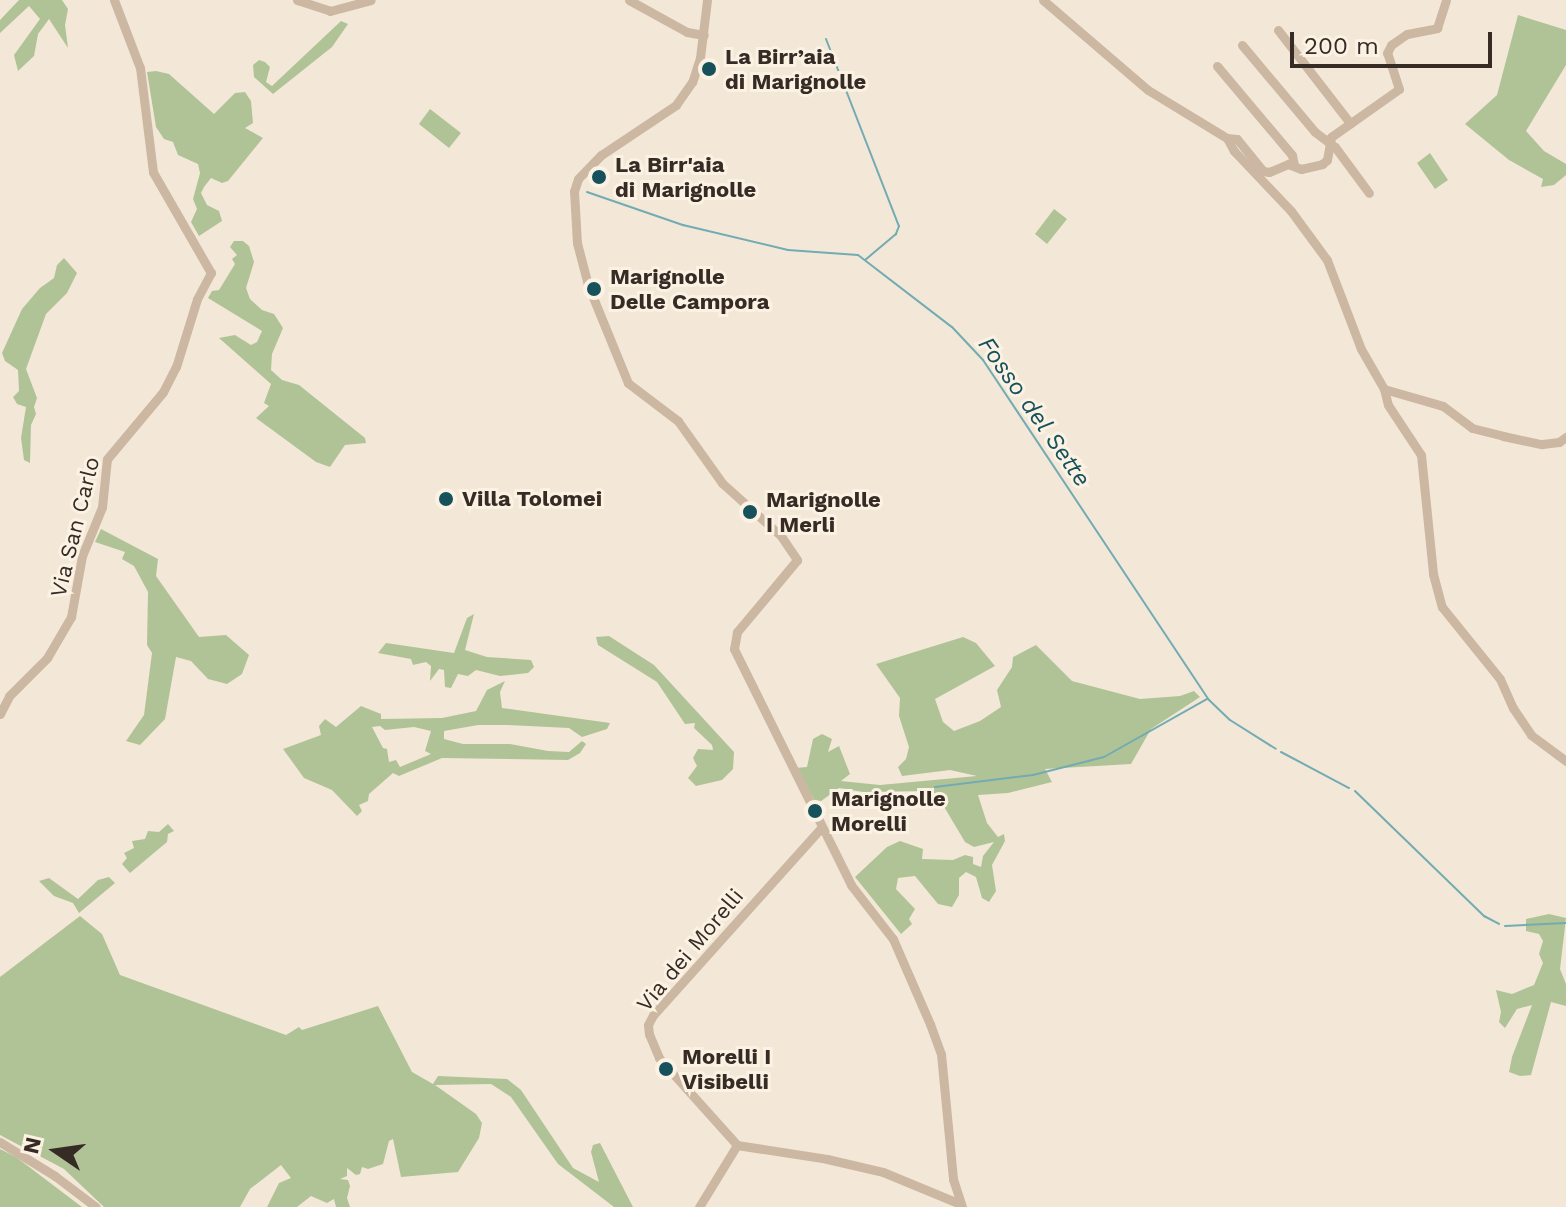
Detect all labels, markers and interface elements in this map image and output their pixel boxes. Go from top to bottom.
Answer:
scale bar [1294,16,1496,66]
text: 200 m [1304,32,1379,60]
place label: La Birr’aia di Marignolle [725,43,866,94]
marker: La Birr’aia di Marignolle [700,60,718,78]
place label: La Birr'aia di Marignolle [615,151,756,202]
marker: La Birr'aia di Marignolle [590,168,608,186]
place label: Marignolle Delle Campora [610,263,769,314]
marker: Marignolle Delle Campora [585,280,603,298]
water label: Fosso del Sette [971,331,1097,493]
street label: Via San Carlo [45,454,105,600]
place label: Villa Tolomei [462,486,603,512]
place label: Marignolle I Merli [766,486,881,538]
marker: Villa Tolomei [437,490,455,508]
marker: Marignolle I Merli [741,503,759,521]
place label: Marignolle Morelli [831,785,946,836]
marker: Marignolle Morelli [806,802,824,820]
street label: Via dei Morelli [631,883,749,1017]
place label: Morelli I Visibelli [682,1043,771,1094]
marker: Morelli I Visibelli [657,1060,675,1078]
north arrow [16,1111,96,1191]
text: N [18,1135,46,1156]

